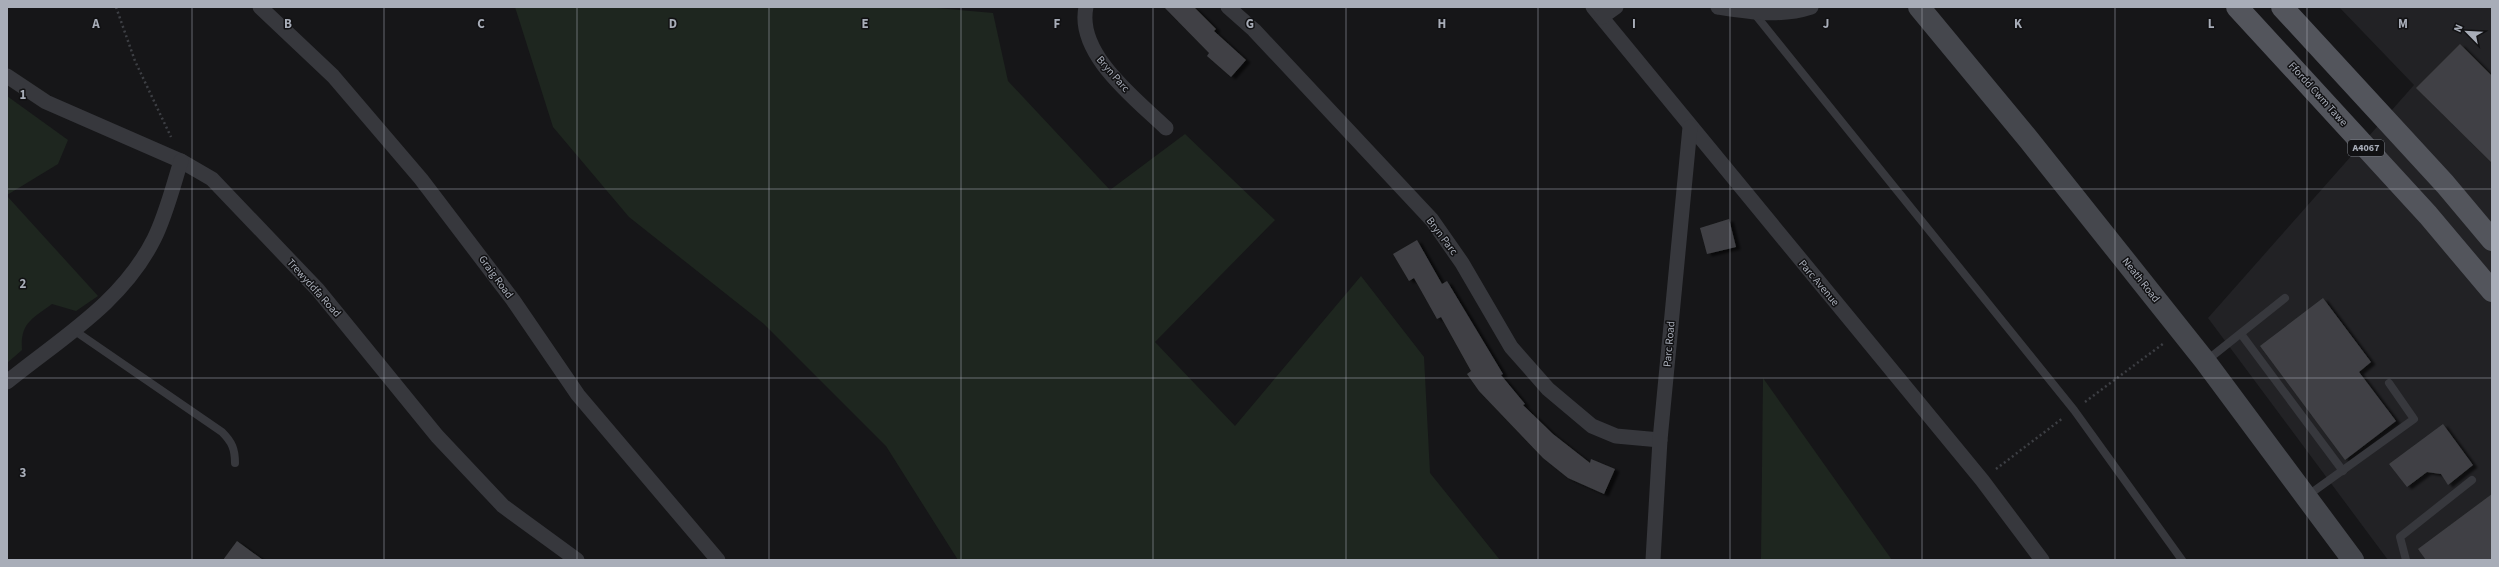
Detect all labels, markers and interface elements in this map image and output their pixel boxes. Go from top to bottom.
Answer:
north arrow [2447,12,2487,52]
text: A [91,15,100,33]
text: B [284,15,292,33]
text: C [477,15,485,33]
text: D [669,15,677,33]
text: E [861,15,869,33]
text: F [1054,15,1061,33]
text: G [1246,15,1254,33]
text: H [1438,15,1446,33]
text: I [1632,15,1636,33]
text: J [1823,15,1829,33]
text: K [2014,15,2023,33]
text: L [2208,15,2215,33]
text: M [2398,15,2408,33]
text: N [2450,22,2467,35]
street label: Bryn Parc [1093,52,1133,96]
street label: Ffordd Cwm Tawe [2285,59,2351,130]
text: 1 [20,86,27,104]
road number: A4067 [2348,140,2384,156]
street label: Bryn Parc [1423,214,1461,258]
street label: Graig Road [475,252,517,302]
street label: Neath Road [2119,254,2163,306]
street label: Trewyddfa Road [284,255,344,321]
street label: Parc Avenue [1795,257,1843,310]
text: 2 [20,275,27,293]
street label: Parc Road [1660,321,1678,367]
text: 3 [20,464,27,482]

